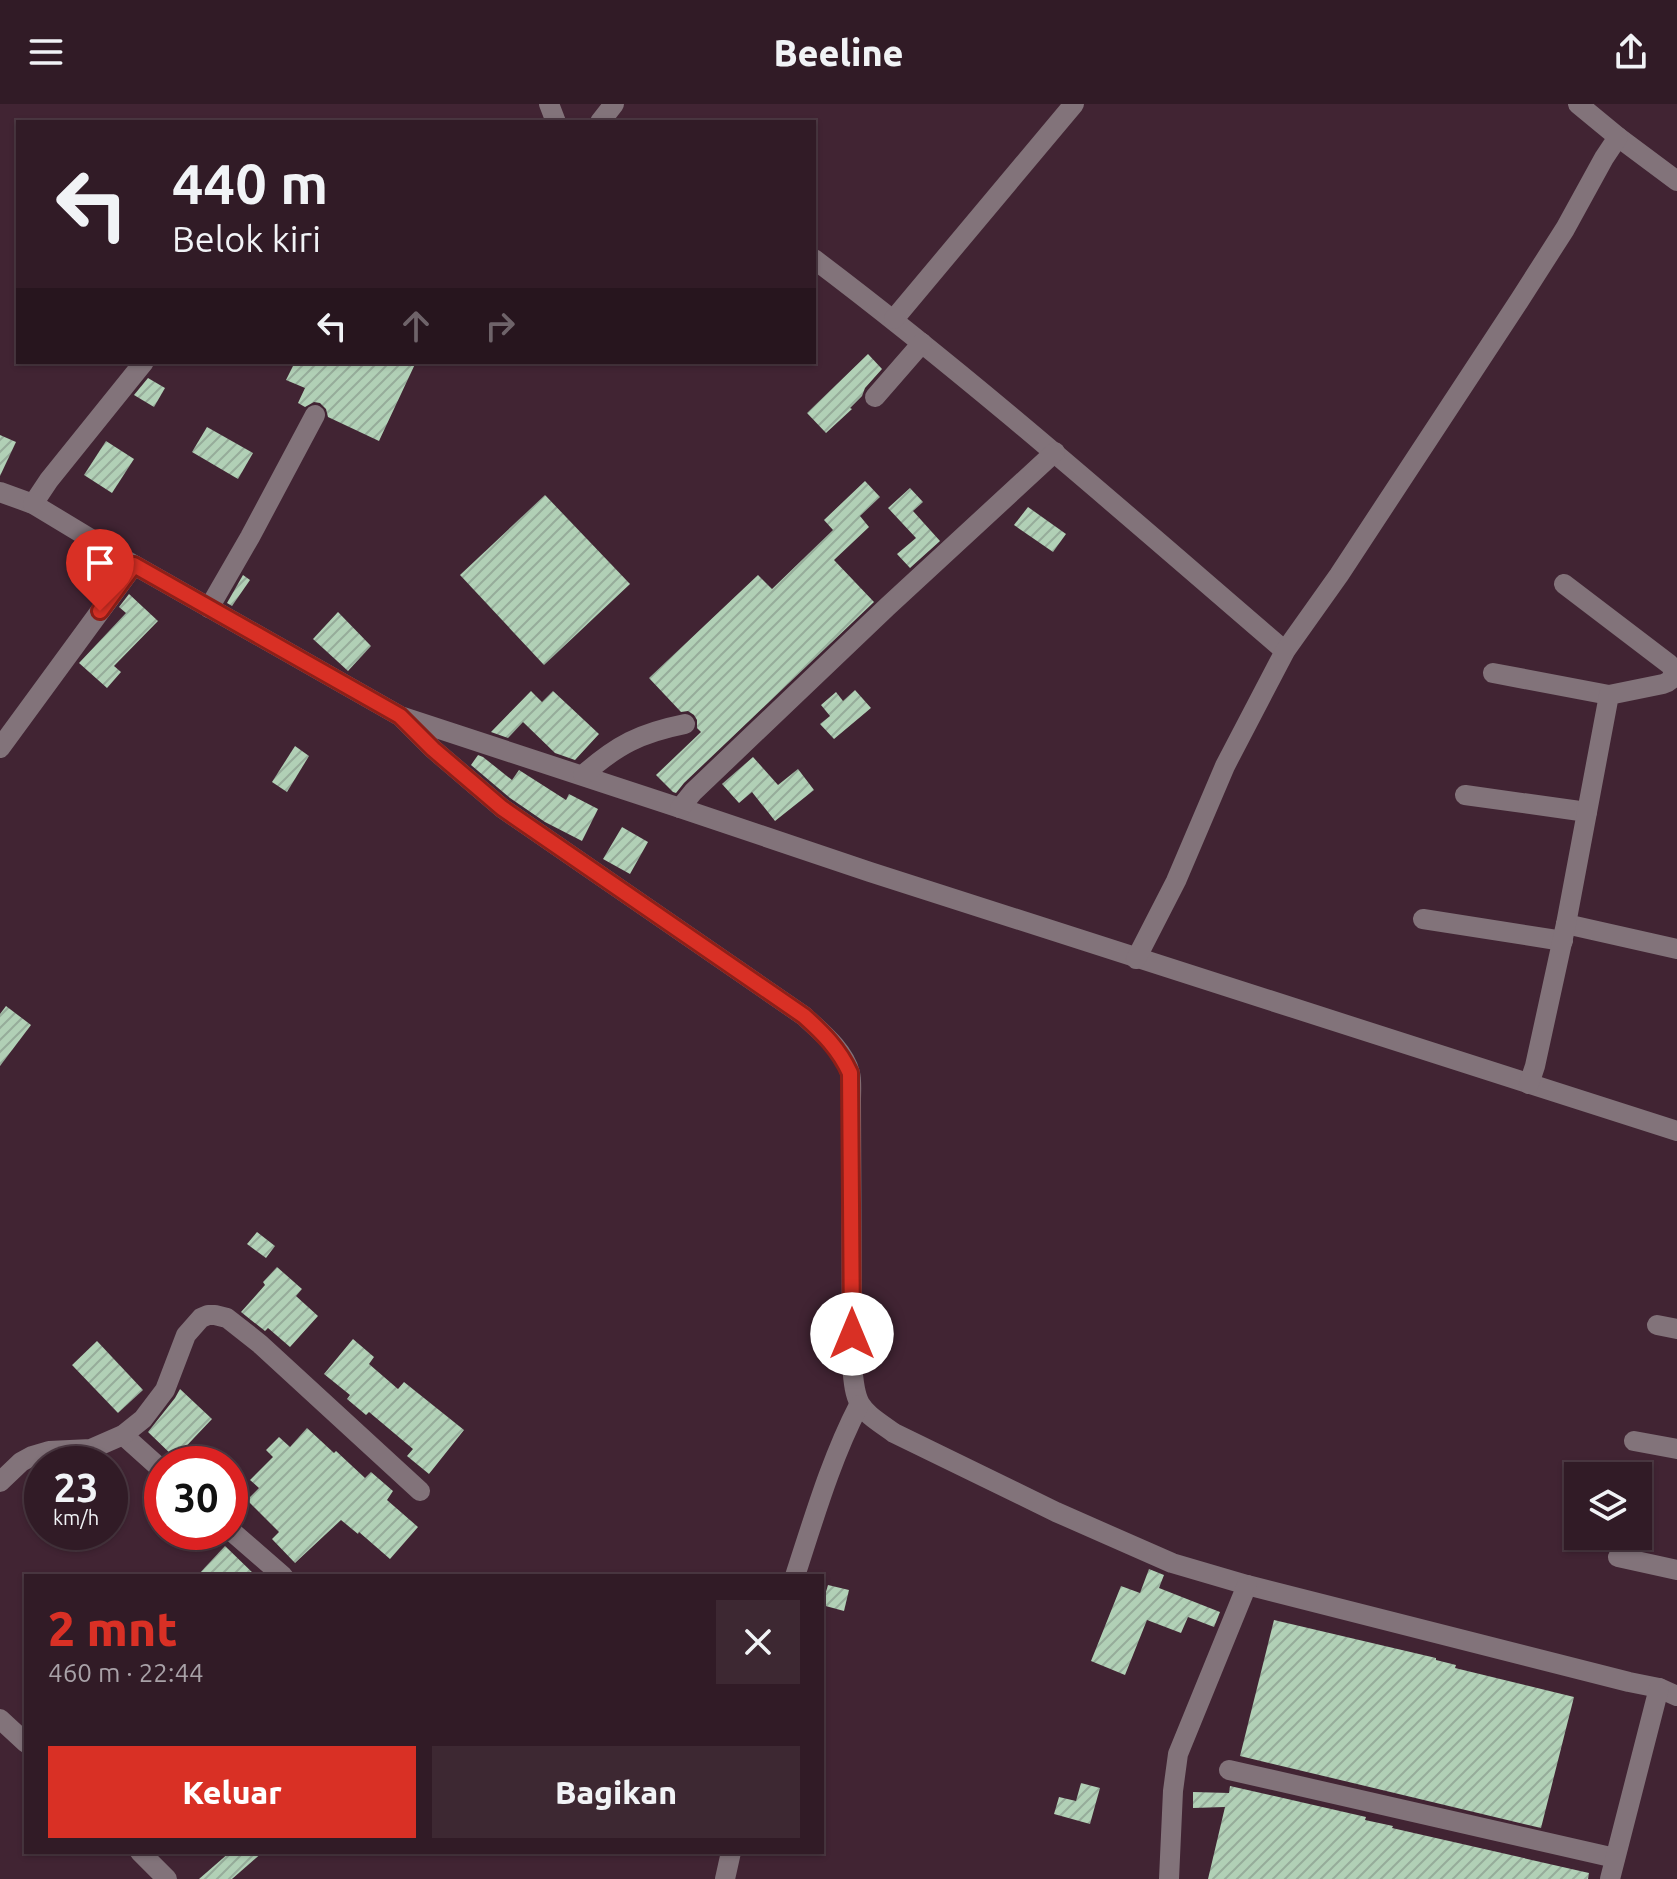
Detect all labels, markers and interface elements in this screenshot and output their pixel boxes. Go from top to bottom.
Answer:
icon: menu [24,30,68,74]
icon: share [1609,30,1653,74]
text: Beeline [773,32,904,73]
icon: left [40,152,144,256]
text: 440 m [172,152,328,215]
text: Belok kiri [172,218,321,259]
icon: left [310,304,354,348]
icon: ahead [394,304,438,348]
icon: right [478,304,522,348]
pin [66,529,134,611]
icon: arrive [78,541,122,585]
position arrow [810,1292,894,1376]
speed limit sign: 30 [144,1446,248,1550]
map controls [1564,1462,1652,1550]
button: layers [1564,1462,1652,1550]
text: 23 [53,1465,99,1510]
text: km/h [53,1506,99,1529]
button: close [716,1600,800,1684]
text: 2 mnt [48,1601,178,1655]
text: 460 m · 22:44 [48,1658,204,1687]
button: Keluar [48,1746,416,1838]
button: Bagikan [432,1746,800,1838]

